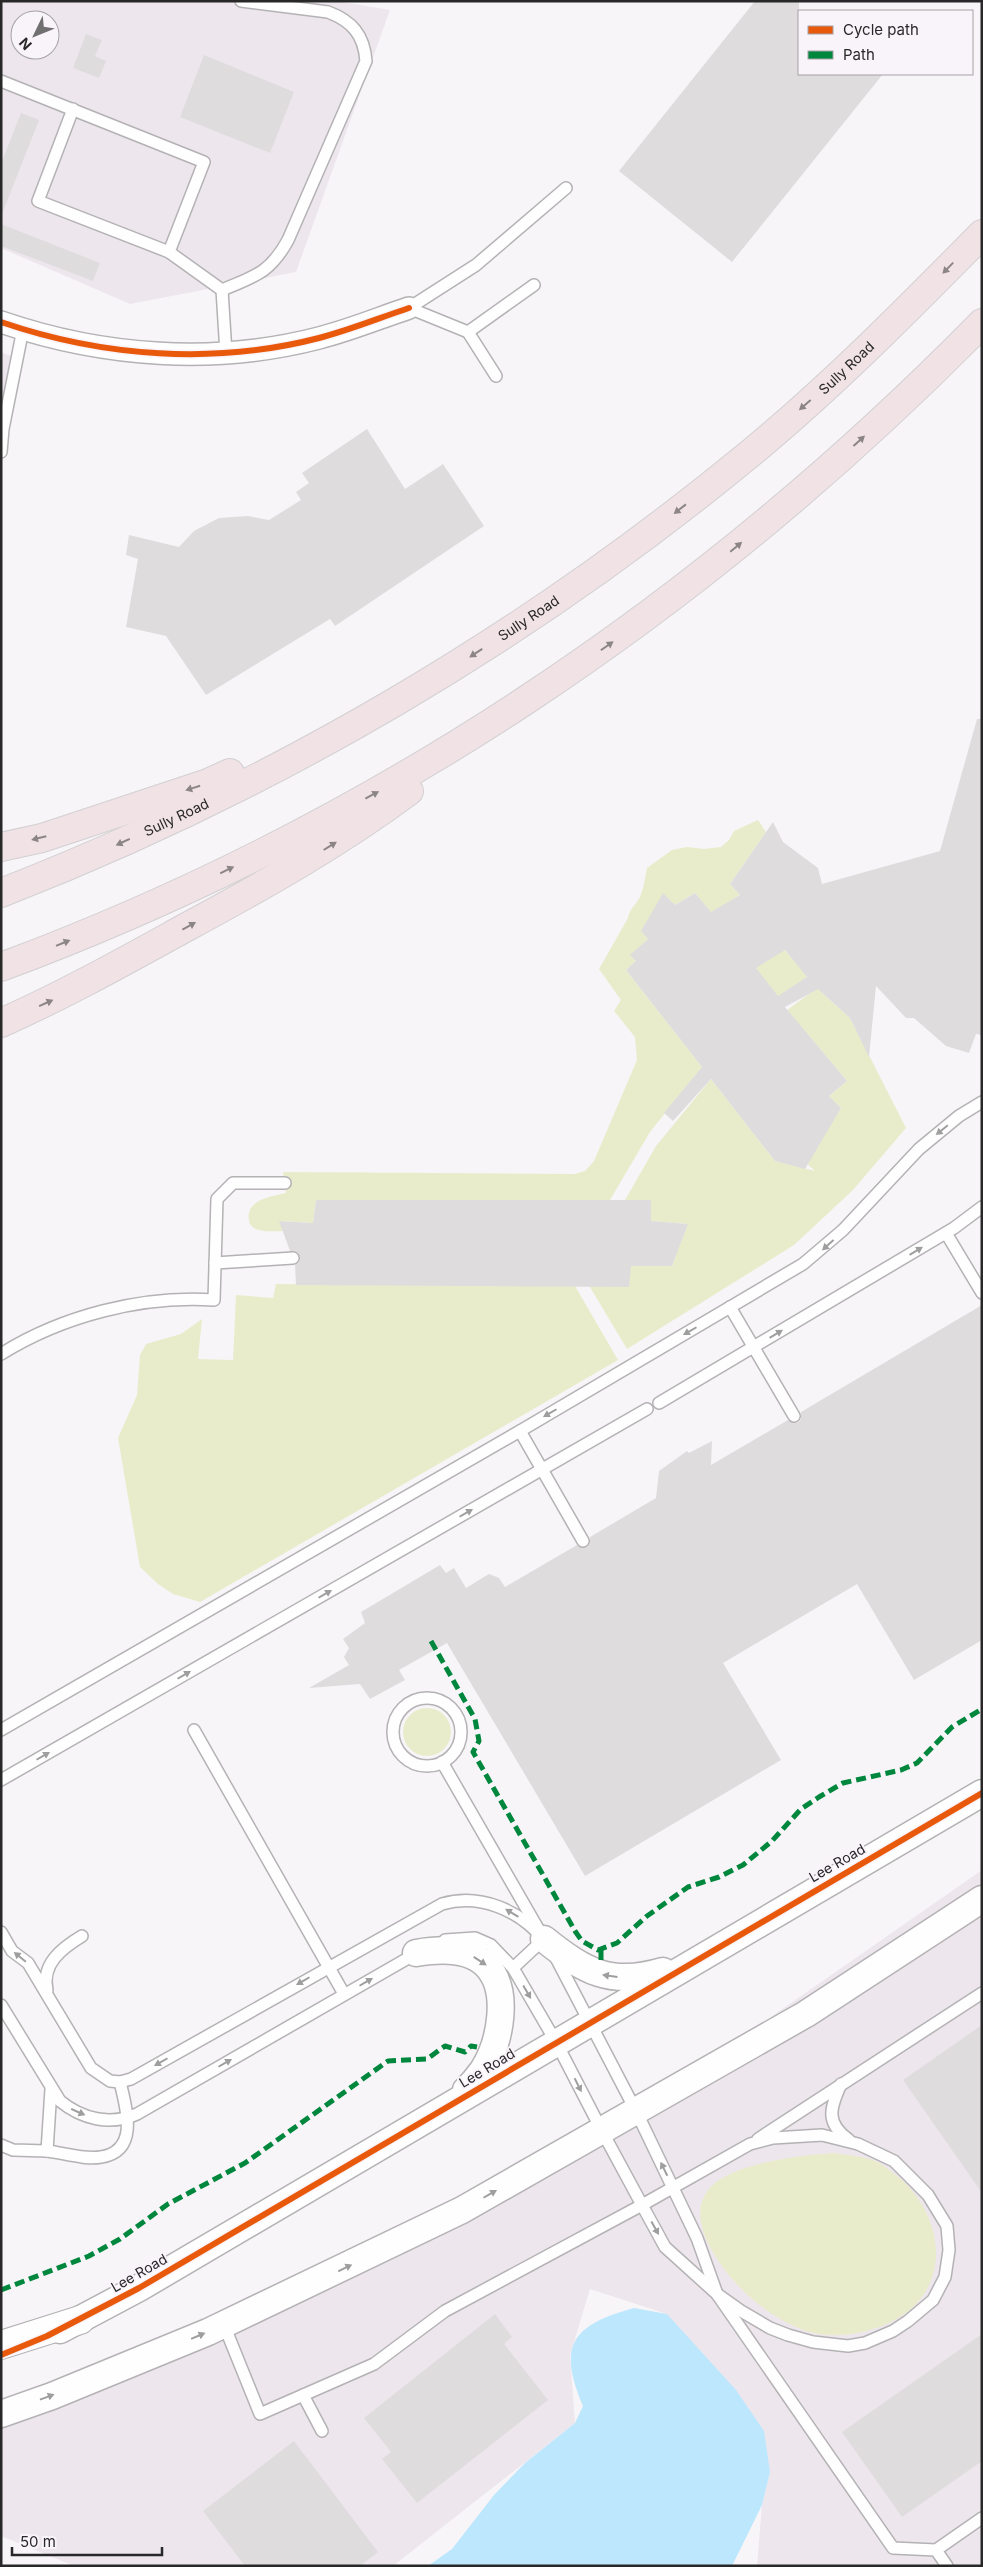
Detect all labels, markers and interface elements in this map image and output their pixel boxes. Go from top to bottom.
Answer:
north arrow [10,10,60,60]
legend [798,10,973,75]
text: Cycle path [843,20,919,39]
text: N [15,35,35,54]
text: Path [843,45,875,64]
one-way arrow [942,262,954,274]
street label: Sully Road [815,338,877,398]
one-way arrow [799,400,812,411]
one-way arrow [853,435,865,447]
one-way arrow [674,503,687,514]
one-way arrow [729,542,742,553]
street label: Sully Road [495,591,562,644]
one-way arrow [600,641,614,651]
one-way arrow [470,649,483,658]
one-way arrow [186,784,201,792]
one-way arrow [364,791,379,799]
street label: Sully Road [141,794,211,839]
one-way arrow [32,834,47,842]
one-way arrow [116,839,130,847]
one-way arrow [323,841,336,850]
one-way arrow [220,866,235,874]
one-way arrow [182,922,196,931]
one-way arrow [56,939,71,947]
one-way arrow [39,999,53,1007]
one-way arrow [936,1125,949,1136]
one-way arrow [822,1239,834,1251]
one-way arrow [909,1246,923,1255]
one-way arrow [683,1326,697,1335]
one-way arrow [770,1329,783,1338]
one-way arrow [543,1409,557,1418]
one-way arrow [459,1508,472,1517]
one-way arrow [318,1589,332,1598]
one-way arrow [178,1670,191,1679]
one-way arrow [36,1752,51,1760]
street label: Lee Road [806,1840,868,1885]
one-way arrow [505,1909,518,1918]
one-way arrow [13,1951,26,1962]
one-way arrow [473,1957,487,1966]
one-way arrow [602,1972,618,1980]
one-way arrow [296,1977,309,1986]
one-way arrow [359,1978,372,1987]
one-way arrow [522,1985,531,1999]
street label: Lee Road [456,2044,518,2091]
one-way arrow [155,2057,168,2066]
one-way arrow [218,2059,231,2068]
one-way arrow [574,2078,582,2092]
one-way arrow [71,2109,85,2117]
one-way arrow [660,2162,668,2176]
one-way arrow [483,2190,497,2199]
one-way arrow [651,2221,659,2236]
street label: Lee Road [108,2250,170,2295]
one-way arrow [338,2263,352,2271]
one-way arrow [191,2332,205,2340]
one-way arrow [40,2393,55,2401]
scale bar [12,2524,162,2556]
text: 50 m [20,2532,56,2551]

